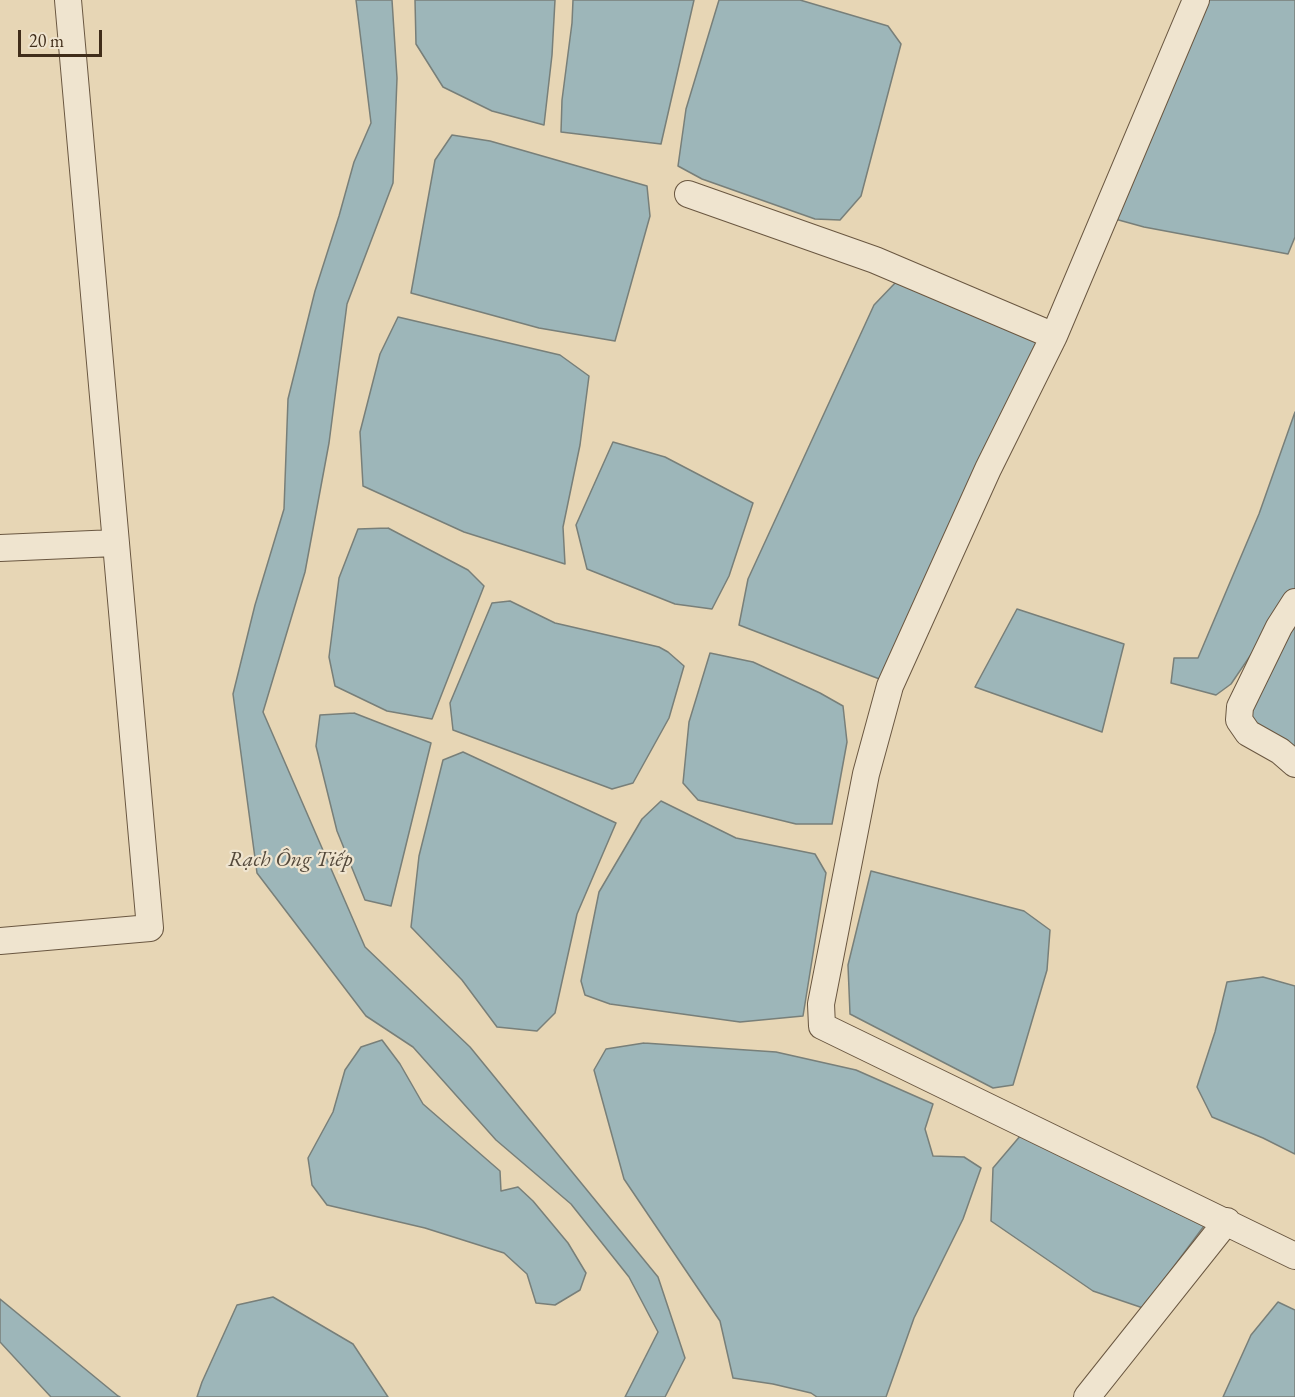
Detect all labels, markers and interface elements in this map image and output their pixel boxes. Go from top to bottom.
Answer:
scale bar [21,18,105,56]
text: 20 m [29,29,64,52]
water label: Rạch Ông Tiếp [228,847,352,873]

